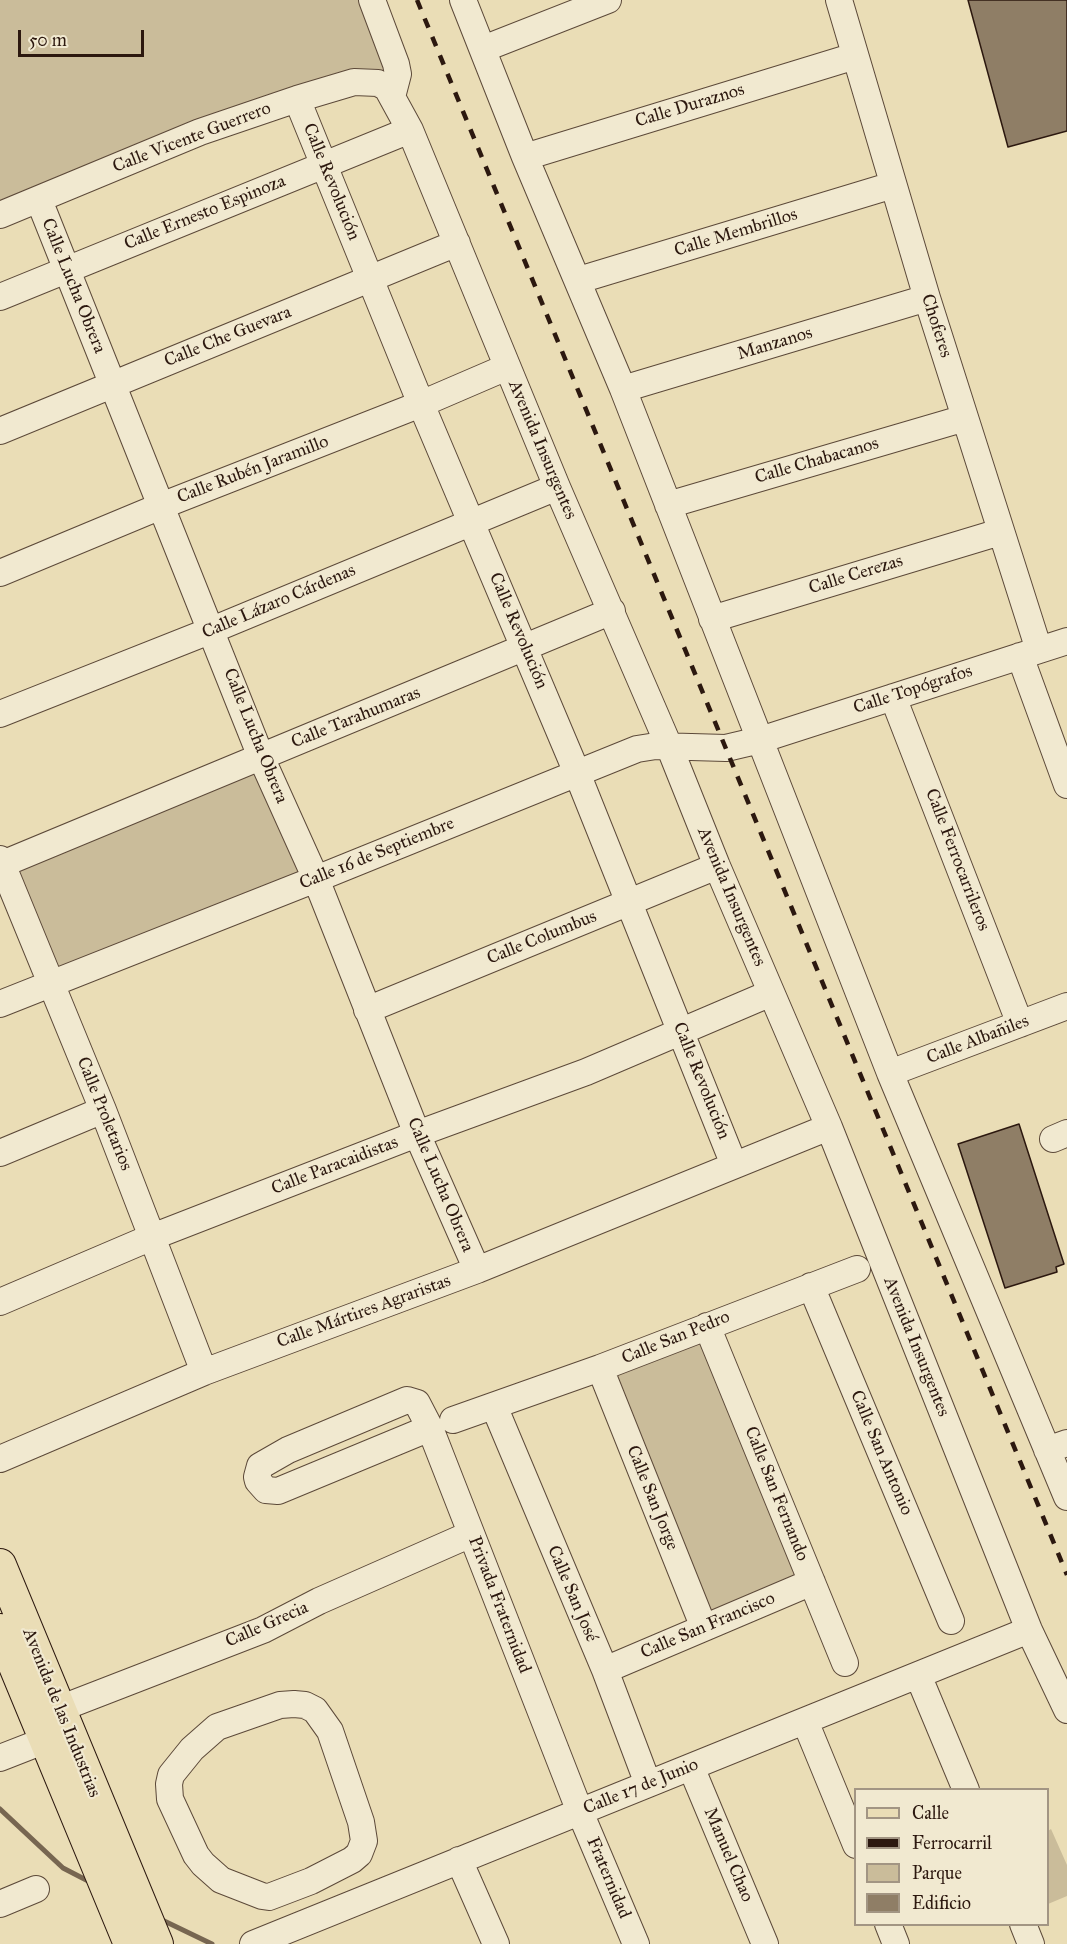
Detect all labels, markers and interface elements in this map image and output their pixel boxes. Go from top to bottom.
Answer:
scale bar [21,18,147,56]
text: 50 m [29,29,67,51]
street label: Calle Duraznos [633,79,747,133]
street label: Calle Vicente Guerrero [110,98,274,178]
street label: Calle Revolución [298,120,364,244]
street label: Calle Ernesto Espinoza [121,171,289,255]
street label: Calle Membrillos [672,204,800,262]
street label: Calle Lucha Obrera [36,215,110,357]
street label: Choferes [916,292,956,360]
street label: Calle Che Guevara [161,302,295,372]
street label: Manzanos [735,322,815,366]
street label: Avenida Insurgentes [503,377,581,523]
street label: Calle Rubén Jaramillo [174,431,332,509]
street label: Calle Chabacanos [753,433,881,489]
street label: Calle Cerezas [806,550,906,600]
street label: Calle Lázaro Cárdenas [199,560,359,644]
street label: Calle Revolución [484,570,552,692]
street label: Calle Topógrafos [851,661,975,719]
street label: Calle Lucha Obrera [218,665,292,807]
street label: Calle Tarahumaras [288,682,424,754]
street label: Calle Ferrocarrileros [920,786,994,934]
street label: Calle 16 de Septiembre [296,813,458,895]
street label: Avenida Insurgentes [692,824,770,970]
street label: Calle Columbus [484,906,600,970]
street label: Calle Albañiles [924,1011,1032,1069]
street label: Calle Revolución [668,1019,734,1143]
street label: Calle Proletarios [71,1054,137,1174]
street label: Calle Lucha Obrera [402,1115,478,1255]
street label: Calle Paracaidistas [269,1132,401,1200]
street label: Calle Mártires Agraristas [274,1270,454,1354]
street label: Avenida Insurgentes [878,1274,954,1420]
street label: Calle San Pedro [619,1306,733,1370]
street label: Calle San Antonio [845,1387,917,1519]
street label: Calle San Fernando [739,1423,813,1565]
street label: Calle San Jorge [621,1442,683,1554]
street label: Privada Fraternidad [463,1533,535,1677]
street label: Calle San José [542,1543,602,1645]
street label: Calle San Francisco [638,1588,778,1664]
street label: Calle Grecia [222,1597,312,1653]
street label: Avenida de las Industrias [17,1625,105,1801]
street label: Calle 17 de Junio [580,1754,702,1820]
legend [854,1788,1049,1926]
text: Calle [912,1802,949,1824]
street label: Manuel Chao [698,1804,758,1906]
text: Ferrocarril [912,1832,992,1854]
street label: Fraternidad [581,1834,635,1922]
text: Parque [912,1862,962,1884]
text: Edificio [912,1892,971,1914]

